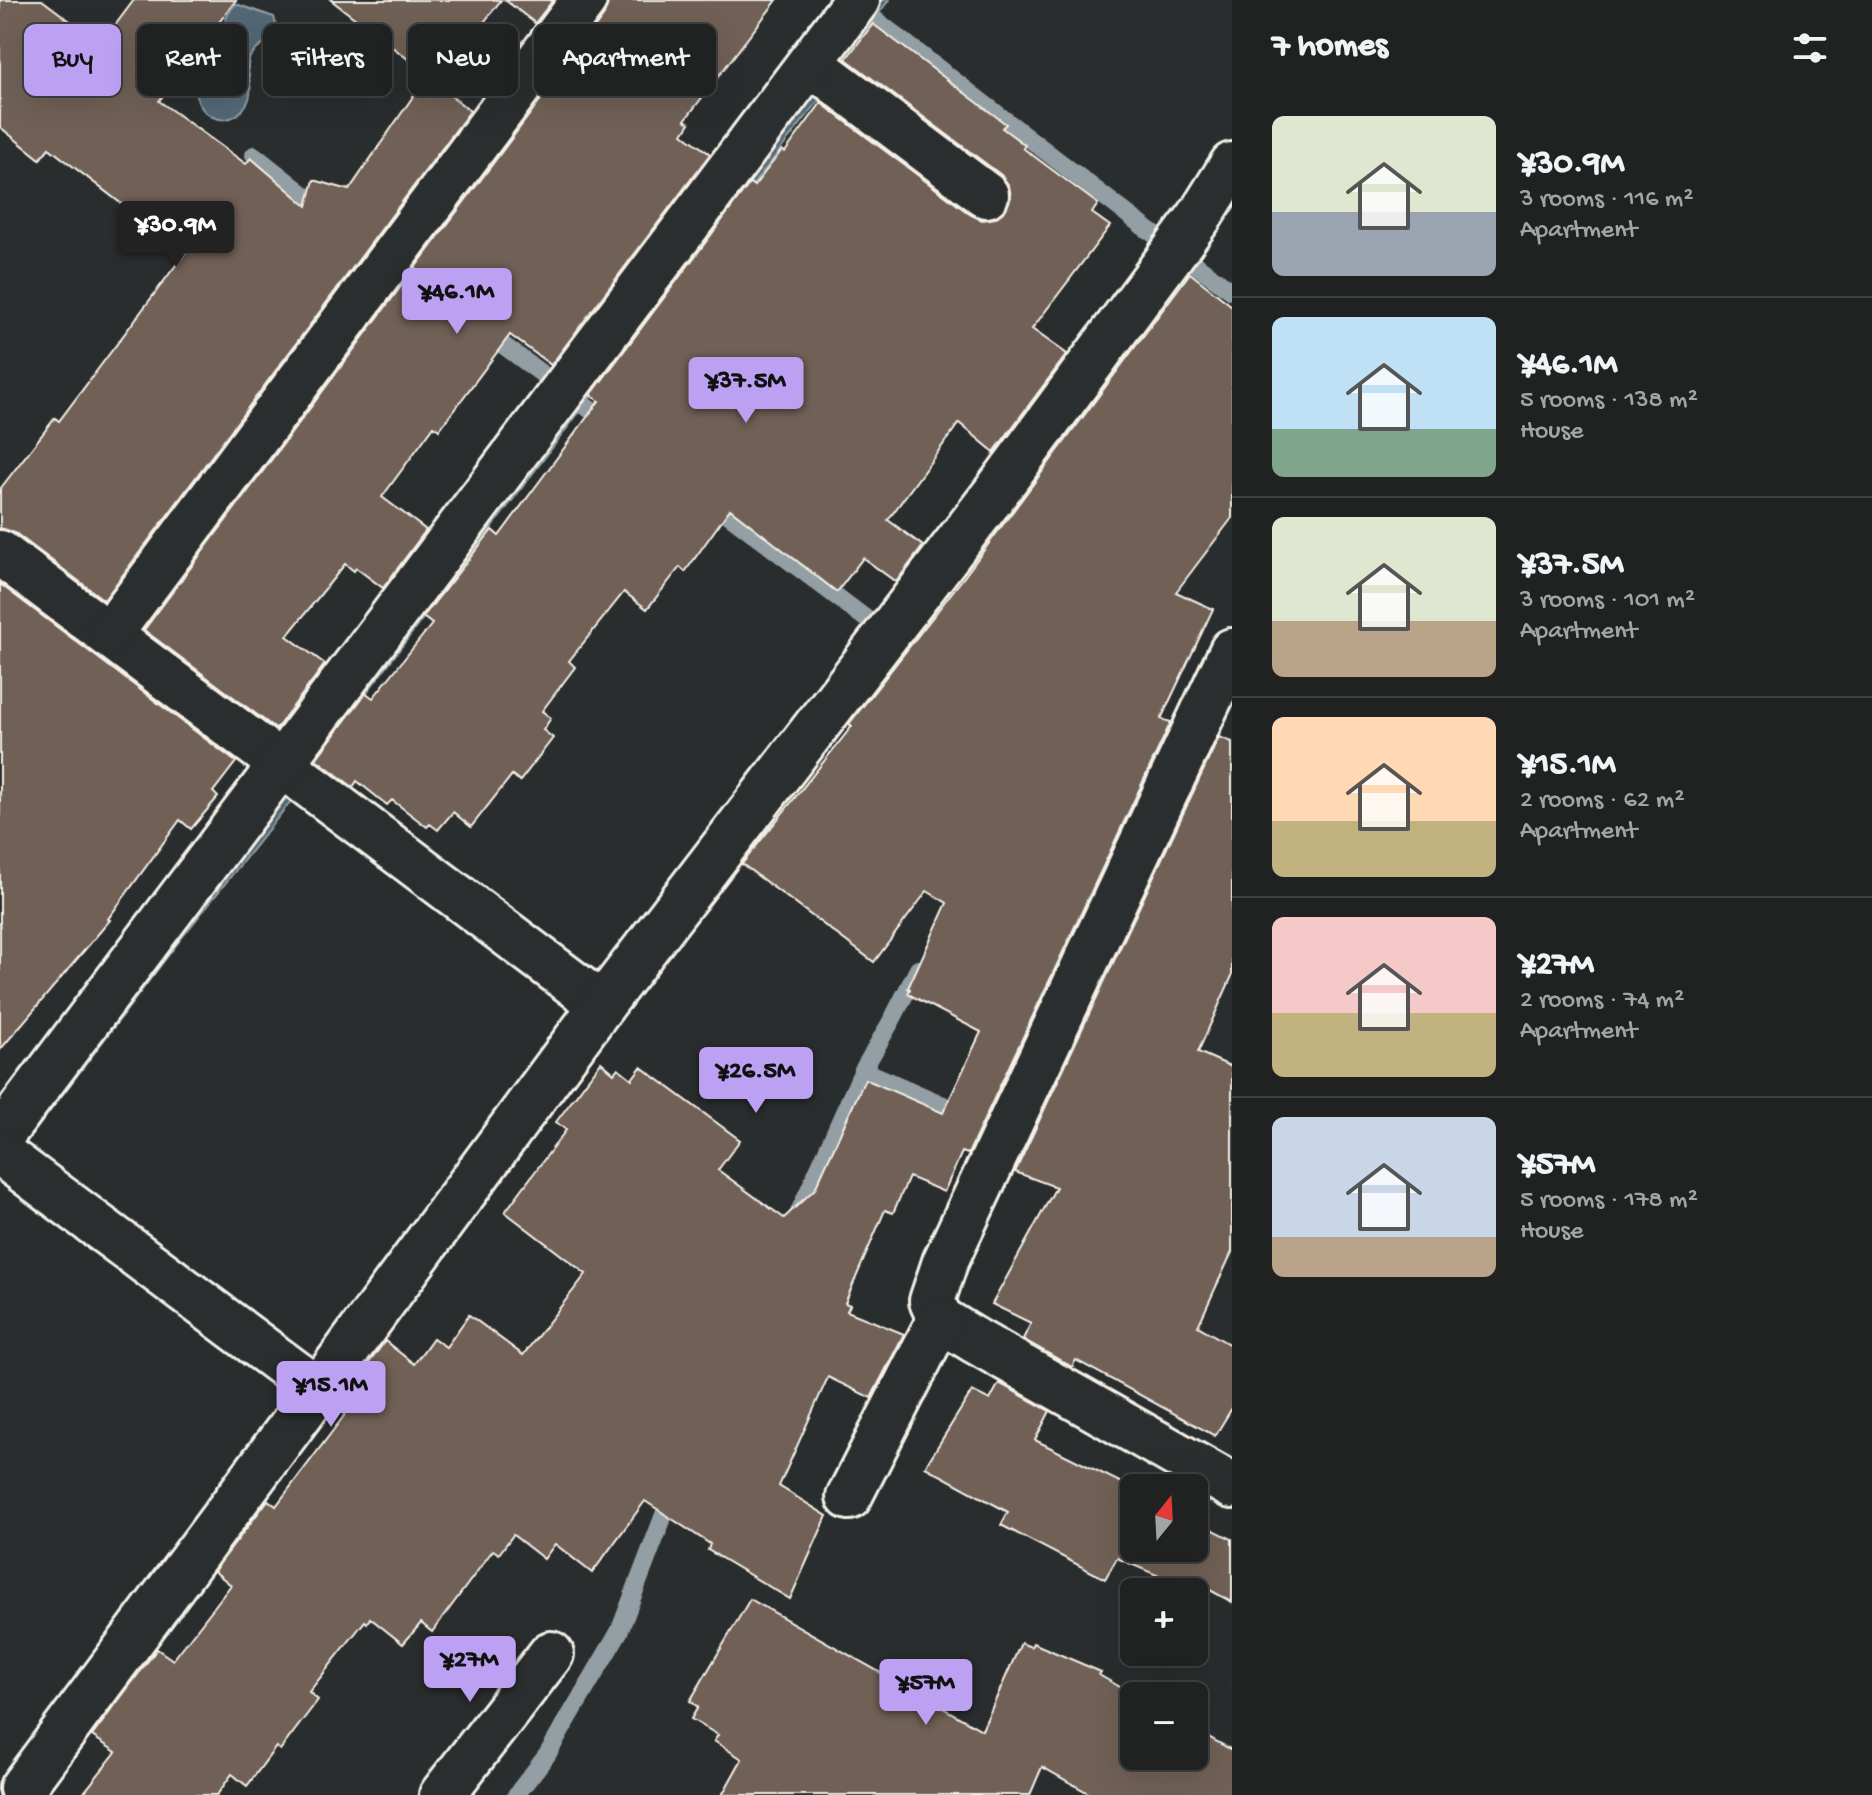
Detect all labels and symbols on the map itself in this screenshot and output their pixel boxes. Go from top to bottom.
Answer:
pin: ¥30.9M [111,201,241,269]
pin: ¥46.1M [392,268,522,336]
pin: ¥37.5M [681,357,811,425]
pin: ¥26.5M [691,1047,821,1115]
pin: ¥15.1M [266,1361,396,1429]
north arrow [1120,1474,1208,1562]
pin: ¥27M [423,1636,517,1704]
pin: ¥57M [879,1659,973,1727]

